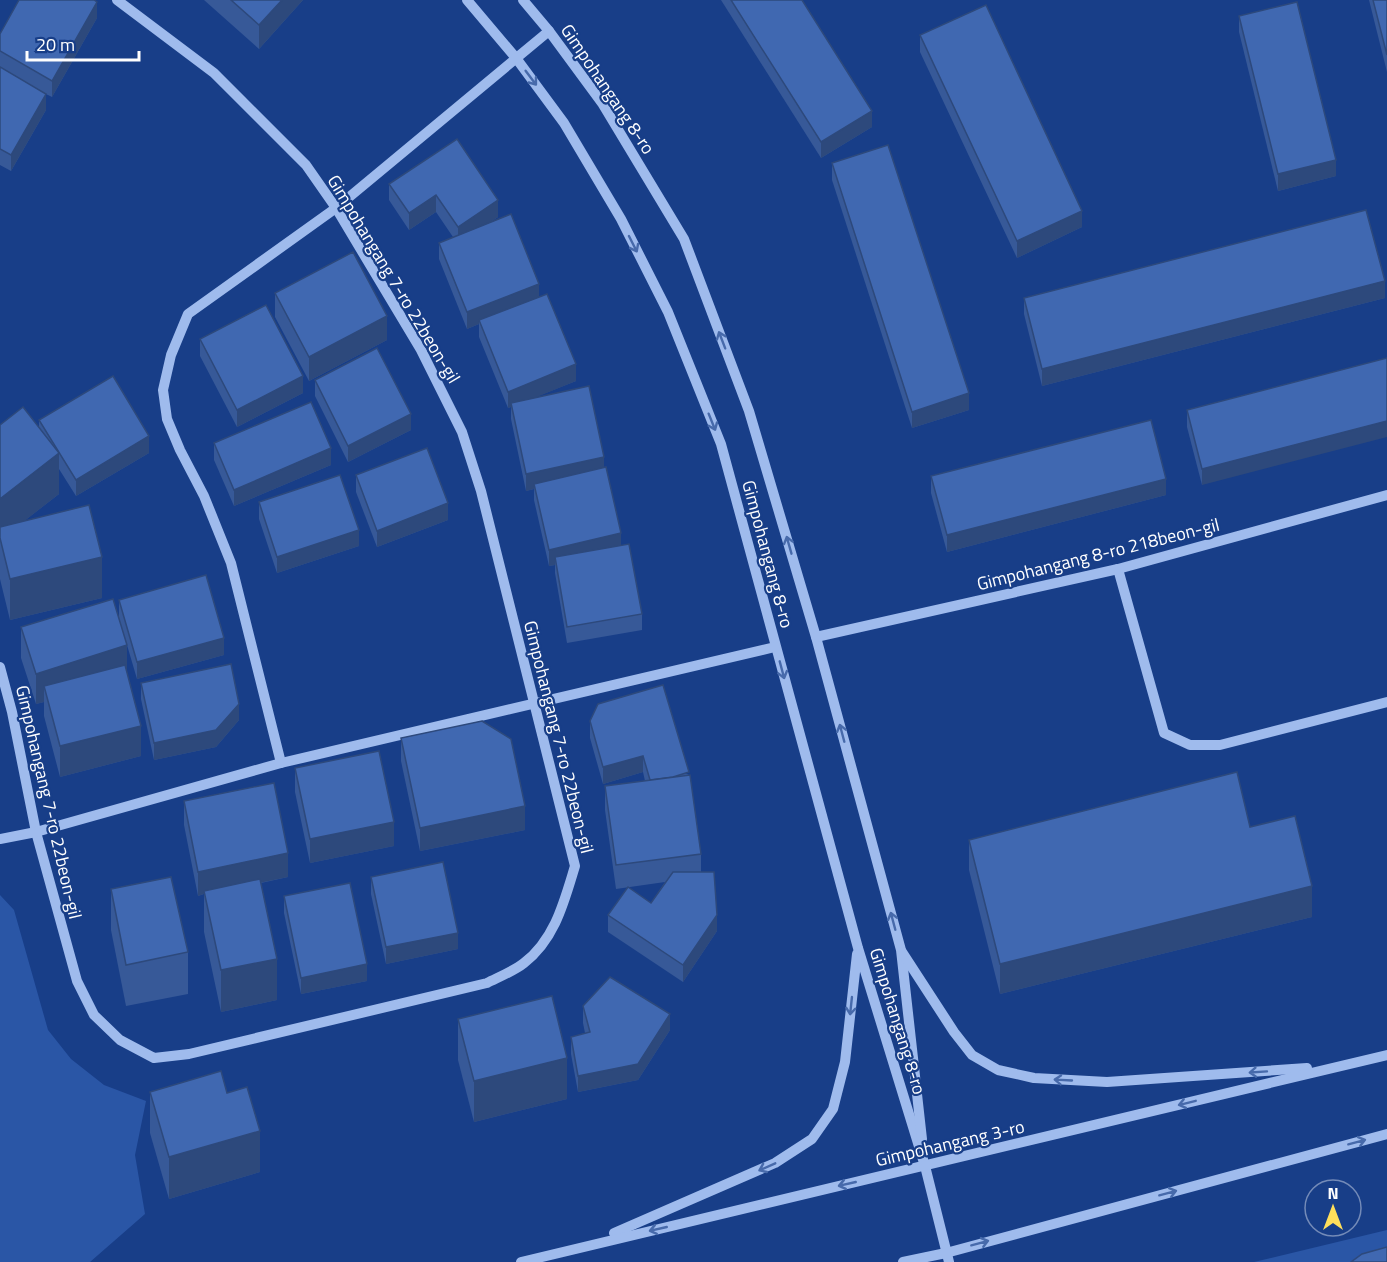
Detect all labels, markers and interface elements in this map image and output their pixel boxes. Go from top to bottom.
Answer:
street label: Gimpohangang 8-ro [554,18,662,160]
scale bar [27,24,140,62]
text: 20 m [36,31,75,58]
one-way arrow [525,69,537,85]
street label: Gimpohangang 7-ro 22beon-gil [321,170,467,388]
one-way arrow [628,234,639,252]
one-way arrow [716,331,727,350]
one-way arrow [707,412,718,430]
street label: Gimpohangang 8-ro [735,477,801,631]
street label: Gimpohangang 8-ro 218beon-gil [974,511,1222,597]
one-way arrow [783,536,794,555]
street label: Gimpohangang 7-ro 22beon-gil [517,618,601,856]
one-way arrow [776,660,788,679]
street label: Gimpohangang 7-ro 22beon-gil [9,682,89,922]
one-way arrow [836,724,847,743]
one-way arrow [887,912,898,931]
street label: Gimpohangang 8-ro [863,944,933,1098]
one-way arrow [845,995,856,1015]
one-way arrow [1248,1066,1268,1077]
one-way arrow [1054,1074,1074,1085]
one-way arrow [1178,1097,1197,1109]
street label: Gimpohangang 3-ro [873,1113,1027,1173]
one-way arrow [1347,1135,1366,1147]
one-way arrow [758,1162,776,1173]
north arrow [1303,1178,1363,1238]
one-way arrow [838,1179,857,1191]
text: N [1327,1181,1339,1205]
one-way arrow [1158,1186,1177,1198]
one-way arrow [648,1223,667,1235]
one-way arrow [970,1237,989,1249]

